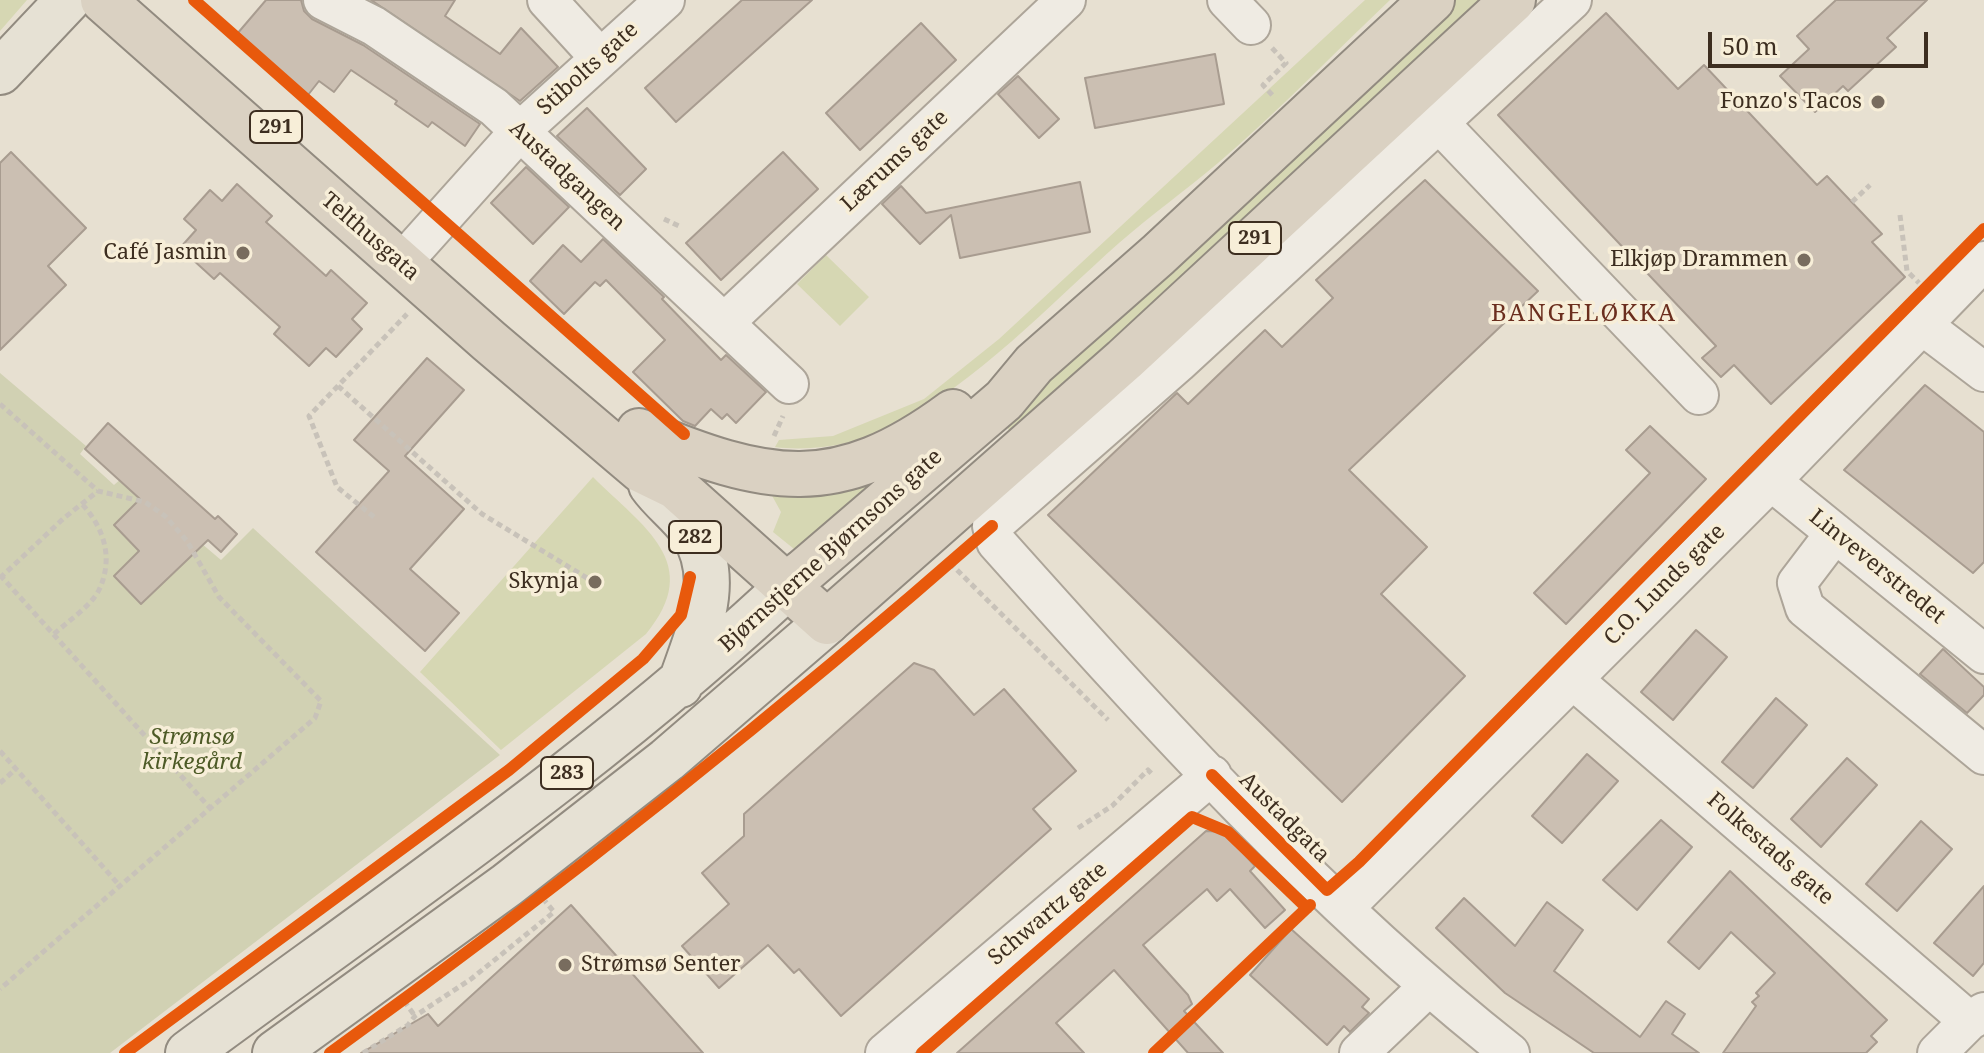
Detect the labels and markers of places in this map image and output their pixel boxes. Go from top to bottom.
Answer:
place label: Fonzo's Tacos [1720,89,1862,115]
marker: Fonzo's Tacos [1869,93,1887,111]
place label: Café Jasmin [103,240,227,266]
marker: Café Jasmin [234,244,252,262]
place label: Elkjøp Drammen [1610,247,1788,273]
marker: Elkjøp Drammen [1795,251,1813,269]
place label: Skynja [509,569,579,595]
marker: Skynja [586,573,604,591]
place label: Strømsø Senter [581,952,741,978]
marker: Strømsø Senter [556,956,574,974]

